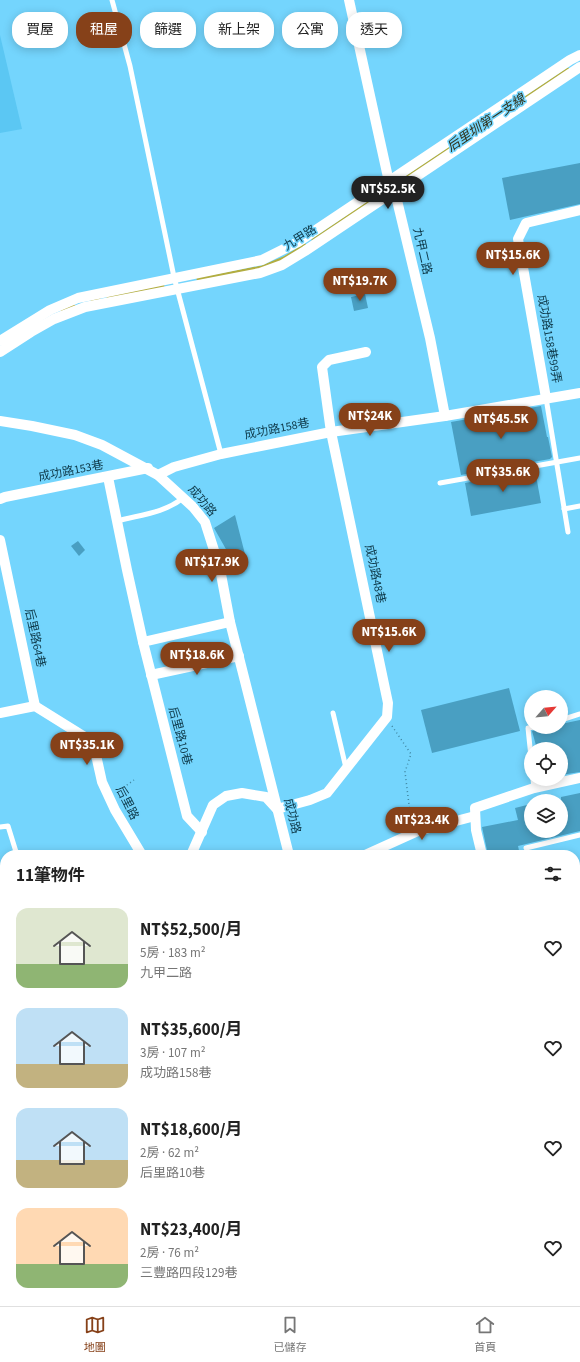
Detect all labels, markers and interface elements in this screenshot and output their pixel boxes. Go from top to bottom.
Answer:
chip: 買屋 [12,12,68,48]
chip: 租屋 [76,12,132,48]
chip: 篩選 [140,12,196,48]
chip: 新上架 [204,12,274,48]
chip: 公寓 [282,12,338,48]
chip: 透天 [346,12,402,48]
water label: 后里圳第一支線 [443,89,530,156]
pin: NT$52.5K [347,176,429,210]
text: NT$52.5K [360,180,416,198]
street label: 九甲路 [280,221,320,255]
street label: 九甲二路 [408,226,436,276]
pin: NT$15.6K [472,242,554,276]
text: NT$15.6K [485,246,541,264]
pin: NT$19.7K [319,268,401,302]
text: NT$19.7K [332,272,388,290]
street label: 成功路158巷99弄 [533,293,565,385]
pin: NT$24K [337,403,403,437]
pin: NT$45.5K [460,406,542,440]
text: NT$24K [348,407,392,425]
text: NT$45.5K [473,410,529,428]
street label: 成功路158巷 [243,414,311,444]
street label: 成功路153巷 [37,456,105,486]
pin: NT$35.6K [462,459,544,493]
text: NT$35.6K [475,463,531,481]
street label: 成功路 [184,482,220,520]
street label: 成功路48巷 [360,543,390,605]
pin: NT$17.9K [171,549,253,583]
text: NT$17.9K [184,553,240,571]
street label: 后里路64巷 [20,607,50,669]
pin: NT$15.6K [348,619,430,653]
text: NT$15.6K [361,623,417,641]
pin: NT$18.6K [156,642,238,676]
text: NT$18.6K [169,646,225,664]
north arrow [524,690,568,734]
map controls [524,690,568,838]
street label: 后里路10巷 [164,705,196,767]
pin: NT$35.1K [46,732,128,766]
text: NT$35.1K [59,736,115,754]
button: locate [524,742,568,786]
street label: 后里路 [111,783,143,823]
button: layers [524,794,568,838]
street label: 成功路 [279,796,305,836]
pin: NT$23.4K [381,807,463,841]
text: NT$23.4K [394,811,450,829]
icon: filters [542,863,564,885]
text: 11筆物件 [16,864,85,888]
text: NT$52,500/月 [140,918,242,942]
icon: home [48,924,96,972]
icon: heart [542,937,564,959]
text: 5房 · 183 m² [140,944,205,962]
text: 九甲二路 [140,964,192,982]
text: NT$35,600/月 [140,1018,242,1042]
icon: home [48,1024,96,1072]
icon: heart [542,1037,564,1059]
text: 3房 · 107 m² [140,1044,205,1062]
text: 成功路158巷 [140,1064,211,1082]
text: NT$18,600/月 [140,1118,242,1142]
icon: home [48,1124,96,1172]
icon: heart [542,1137,564,1159]
text: 2房 · 62 m² [140,1144,199,1162]
text: 后里路10巷 [140,1164,205,1182]
text: NT$23,400/月 [140,1218,242,1242]
icon: home [48,1224,96,1272]
icon: heart [542,1237,564,1259]
text: 2房 · 76 m² [140,1244,199,1262]
text: 三豐路四段129巷 [140,1264,237,1282]
tab: 地圖 [84,1314,106,1355]
tab: 已儲存 [273,1314,306,1355]
tab: 首頁 [474,1314,496,1355]

